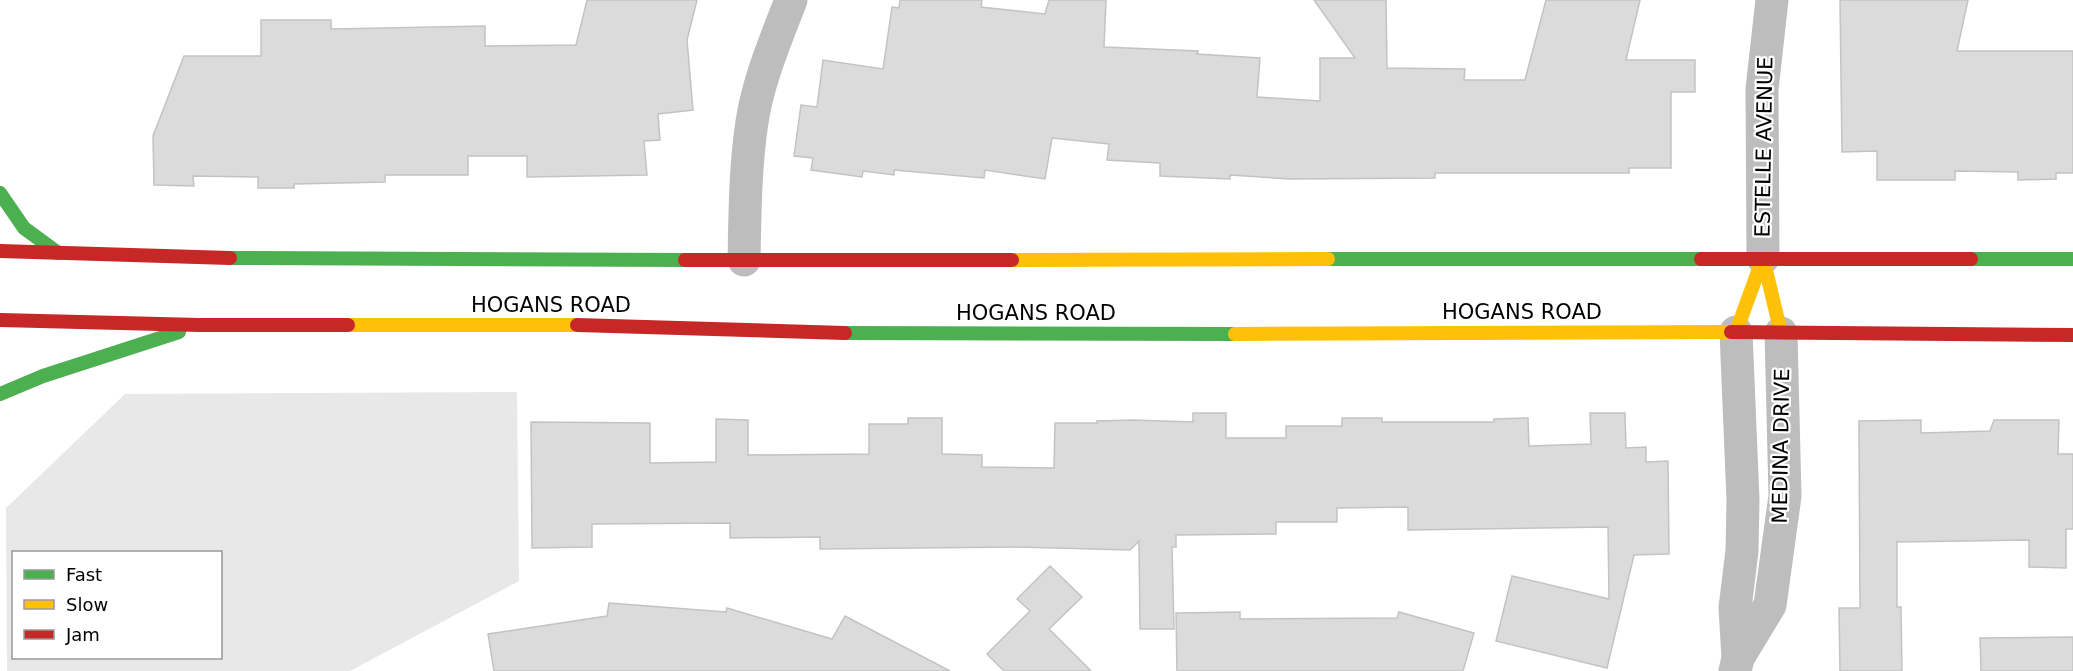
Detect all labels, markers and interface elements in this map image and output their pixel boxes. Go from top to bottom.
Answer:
street label: ESTELLE AVENUE [1750,56,1778,238]
street label: HOGANS ROAD [471,293,631,317]
street label: HOGANS ROAD [1442,300,1602,324]
street label: HOGANS ROAD [956,301,1116,325]
street label: MEDINA DRIVE [1768,368,1794,524]
legend [12,551,222,659]
text: Fast [66,564,102,585]
text: Slow [66,594,108,615]
text: Jam [65,624,100,645]

